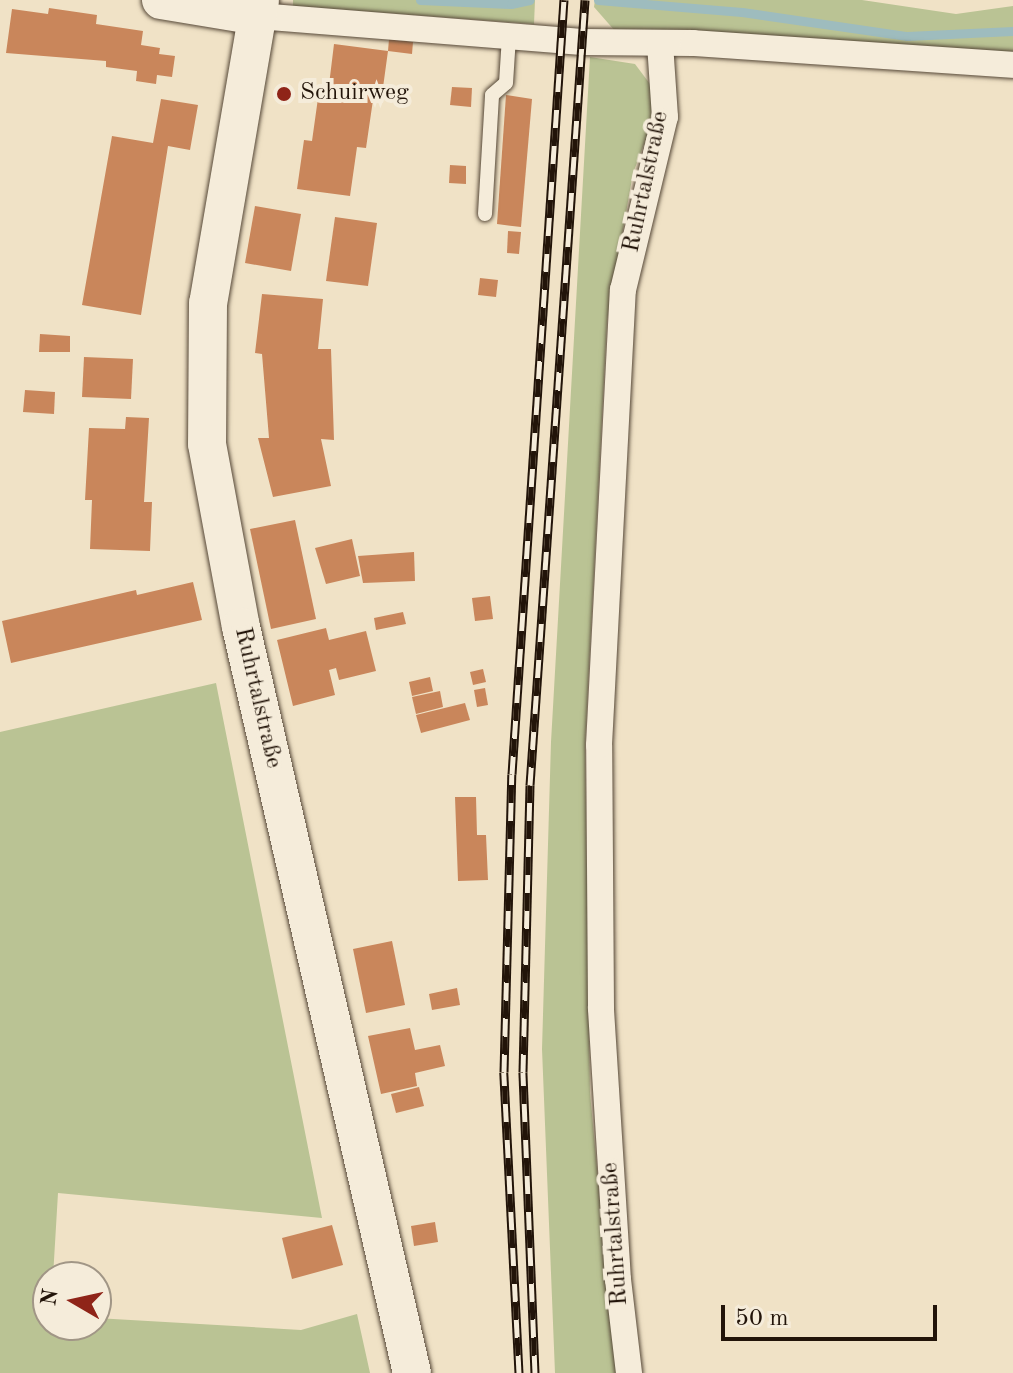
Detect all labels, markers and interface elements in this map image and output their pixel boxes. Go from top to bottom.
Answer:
place label: Schuirweg [300,80,409,108]
marker: Schuirweg [275,85,293,103]
street label: Ruhrtalstraße [618,109,676,255]
street label: Ruhrtalstraße [227,625,287,771]
street label: Ruhrtalstraße [597,1161,635,1307]
north arrow [32,1261,112,1341]
text: N [38,1288,62,1308]
scale bar [725,1289,941,1339]
text: 50 m [735,1307,789,1331]

